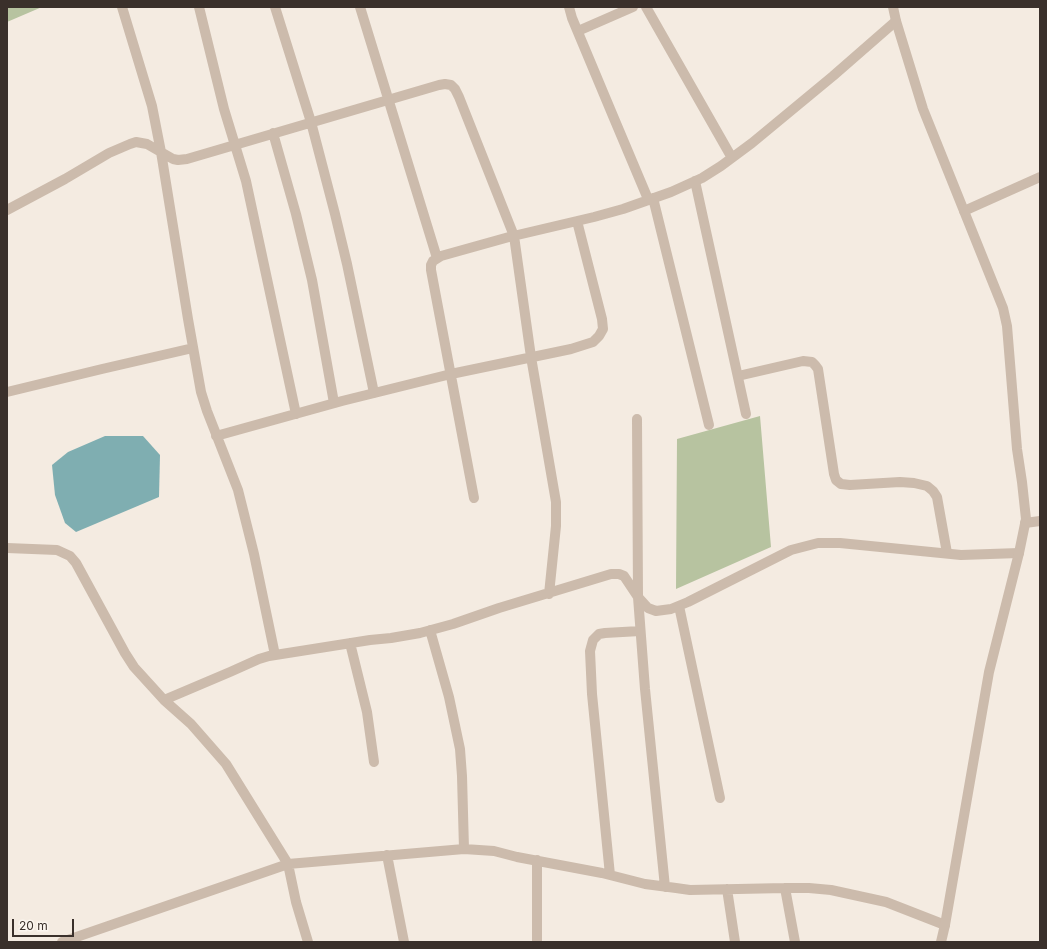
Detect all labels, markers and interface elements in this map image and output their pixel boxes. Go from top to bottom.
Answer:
scale bar [14,911,76,937]
text: 20 m [19,918,48,933]

